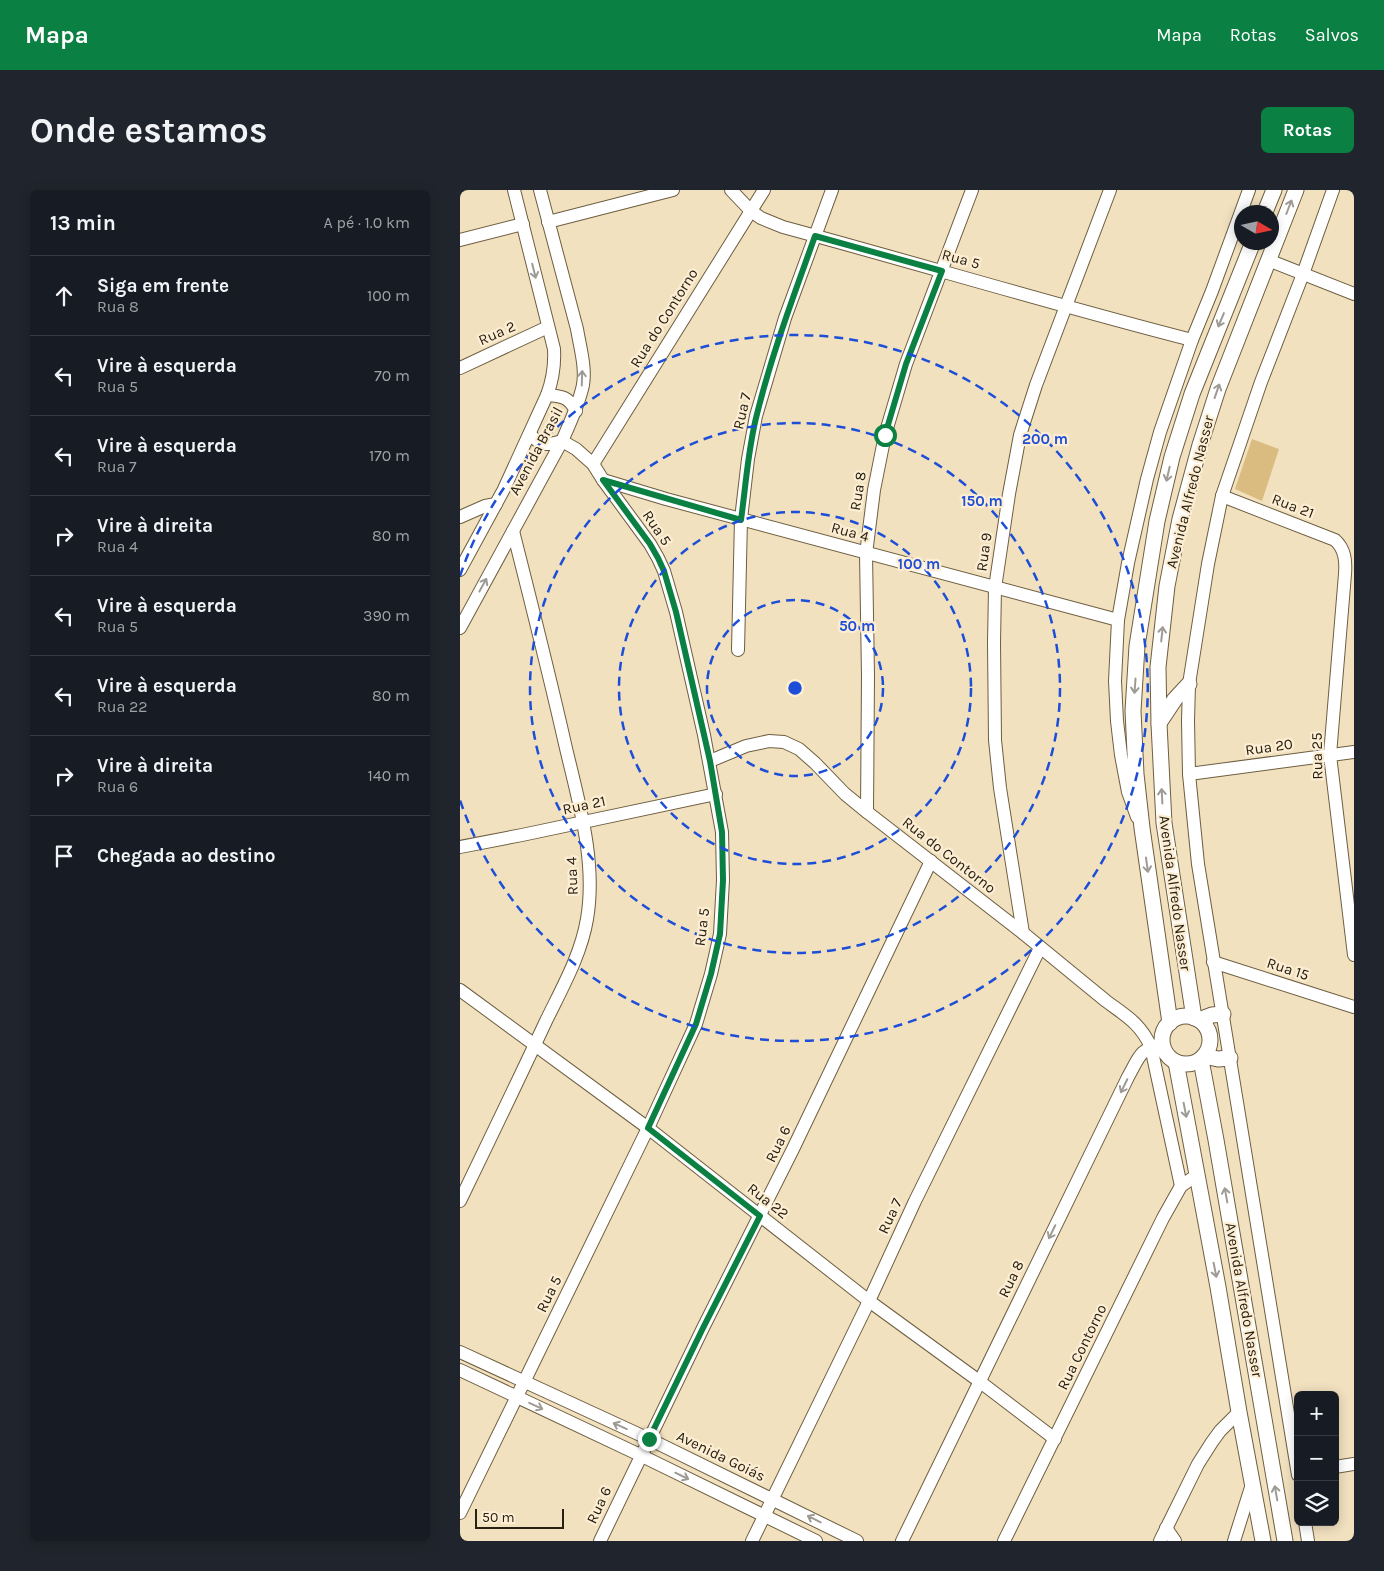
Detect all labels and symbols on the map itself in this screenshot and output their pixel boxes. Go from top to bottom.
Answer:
one-way arrow [1285,200,1294,215]
north arrow [1234,205,1279,250]
street label: Rua 5 [940,245,982,273]
one-way arrow [530,263,540,279]
street label: Rua do Contorno [626,265,702,371]
one-way arrow [1216,312,1225,327]
street label: Rua 2 [476,317,518,349]
one-way arrow [578,371,587,387]
one-way arrow [1213,383,1223,399]
street label: Rua 7 [729,391,755,431]
street label: Avenida Brasil [505,404,567,498]
street label: Avenida Alfredo Nasser [1162,413,1218,570]
route start [874,424,897,447]
text: 200 m [1022,430,1068,448]
one-way arrow [1163,465,1172,481]
street label: Rua 8 [846,470,870,512]
street label: Rua 21 [1269,490,1317,522]
text: 150 m [961,492,1003,510]
street label: Rua 5 [639,507,675,549]
street label: Rua 4 [829,518,872,546]
street label: Rua 9 [972,532,996,572]
text: 100 m [898,555,940,573]
one-way arrow [479,578,489,593]
text: 50 m [839,617,875,635]
one-way arrow [1157,626,1167,642]
one-way arrow [1130,677,1139,693]
centre of rings [786,679,804,697]
street label: Rua 25 [1308,732,1326,780]
street label: Rua 20 [1244,735,1294,759]
one-way arrow [1158,788,1167,804]
street label: Rua 21 [561,792,607,818]
street label: Rua do Contorno [899,813,999,897]
street label: Avenida Alfredo Nasser [1155,814,1195,972]
street label: Rua 4 [562,856,582,896]
one-way arrow [1142,857,1152,873]
street label: Rua 5 [691,907,713,947]
street label: Rua 15 [1265,954,1311,984]
one-way arrow [1119,1078,1128,1093]
one-way arrow [1180,1102,1190,1118]
street label: Rua 6 [761,1123,795,1165]
street label: Rua 22 [744,1179,792,1223]
one-way arrow [1220,1187,1230,1203]
street label: Rua 7 [874,1195,906,1237]
street label: Avenida Alfredo Nasser [1222,1221,1267,1379]
one-way arrow [1047,1224,1056,1239]
street label: Rua 8 [994,1257,1028,1301]
one-way arrow [1211,1261,1220,1277]
street label: Rua 5 [532,1273,566,1315]
street label: Rua Contorno [1054,1301,1110,1393]
one-way arrow [528,1402,543,1412]
one-way arrow [613,1420,628,1430]
street label: Avenida Goiás [674,1427,768,1485]
route end [638,1428,661,1451]
one-way arrow [674,1472,689,1481]
street label: Rua 6 [583,1484,615,1526]
one-way arrow [1271,1485,1281,1501]
scale bar [475,1506,564,1529]
one-way arrow [806,1514,821,1524]

